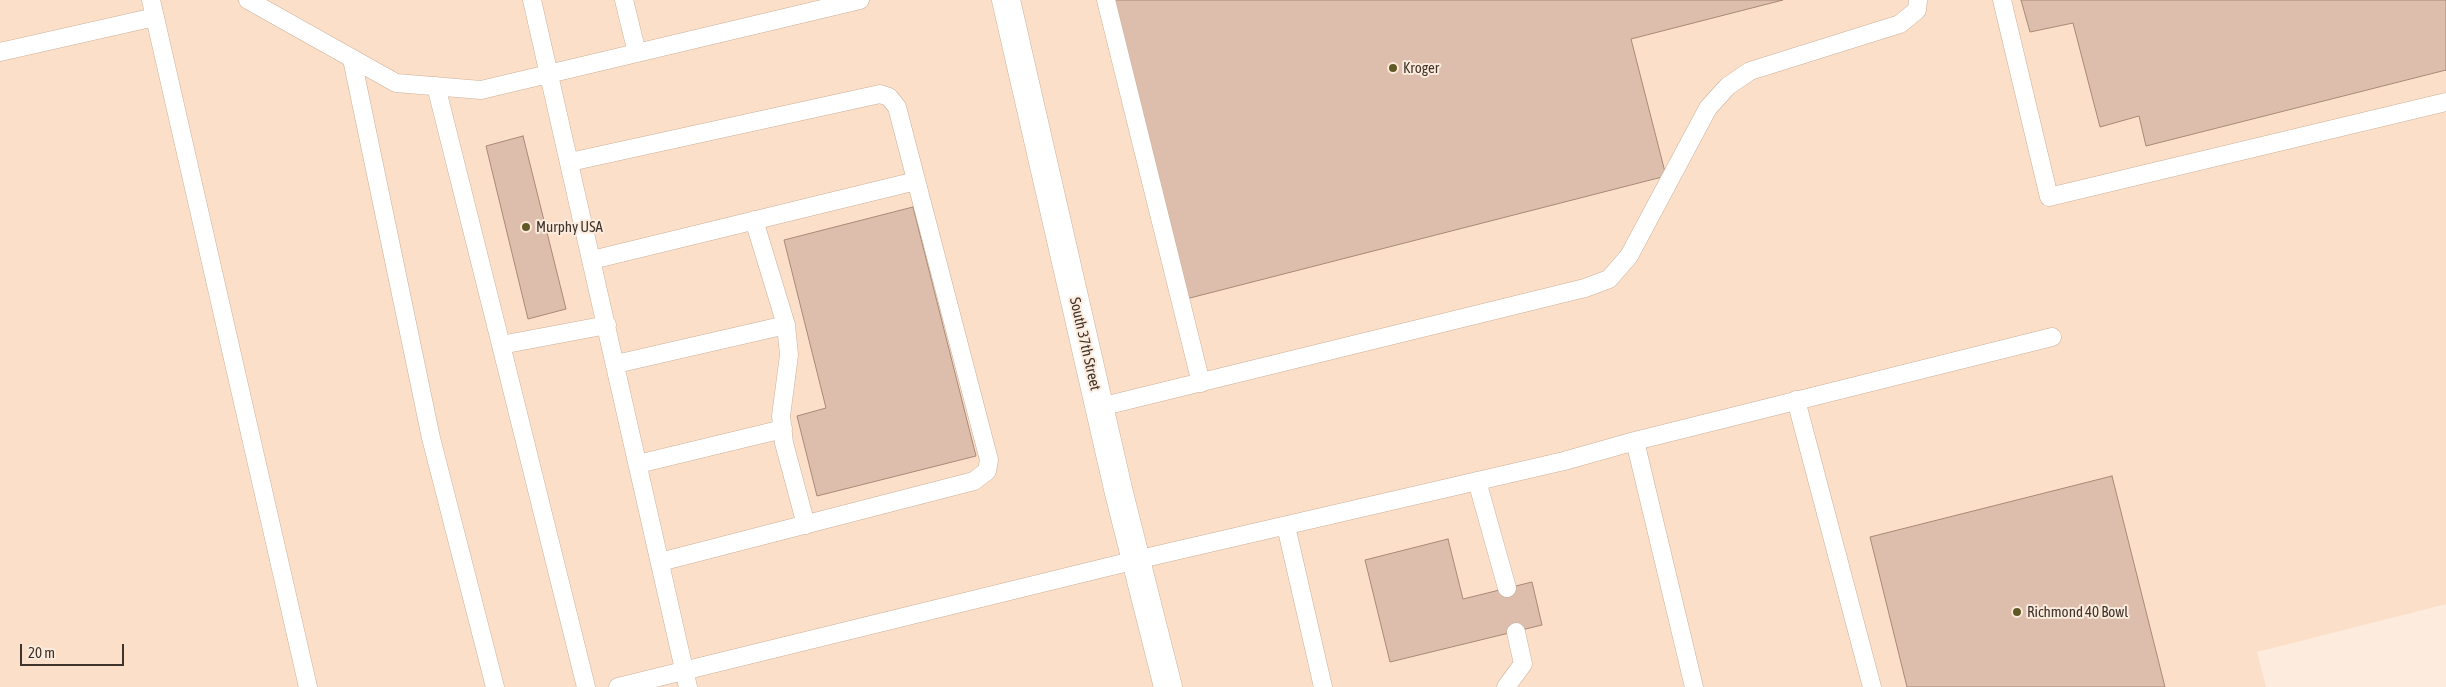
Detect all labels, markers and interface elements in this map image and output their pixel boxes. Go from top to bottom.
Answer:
place label: Kroger [1403,59,1439,77]
marker: Kroger [1387,62,1399,74]
place label: Murphy USA [536,218,603,236]
marker: Murphy USA [520,221,532,233]
street label: South 37th Street [1066,296,1104,392]
place label: Richmond 40 Bowl [2027,603,2128,621]
marker: Richmond 40 Bowl [2011,606,2023,618]
scale bar [22,634,126,666]
text: 20 m [28,644,55,661]

